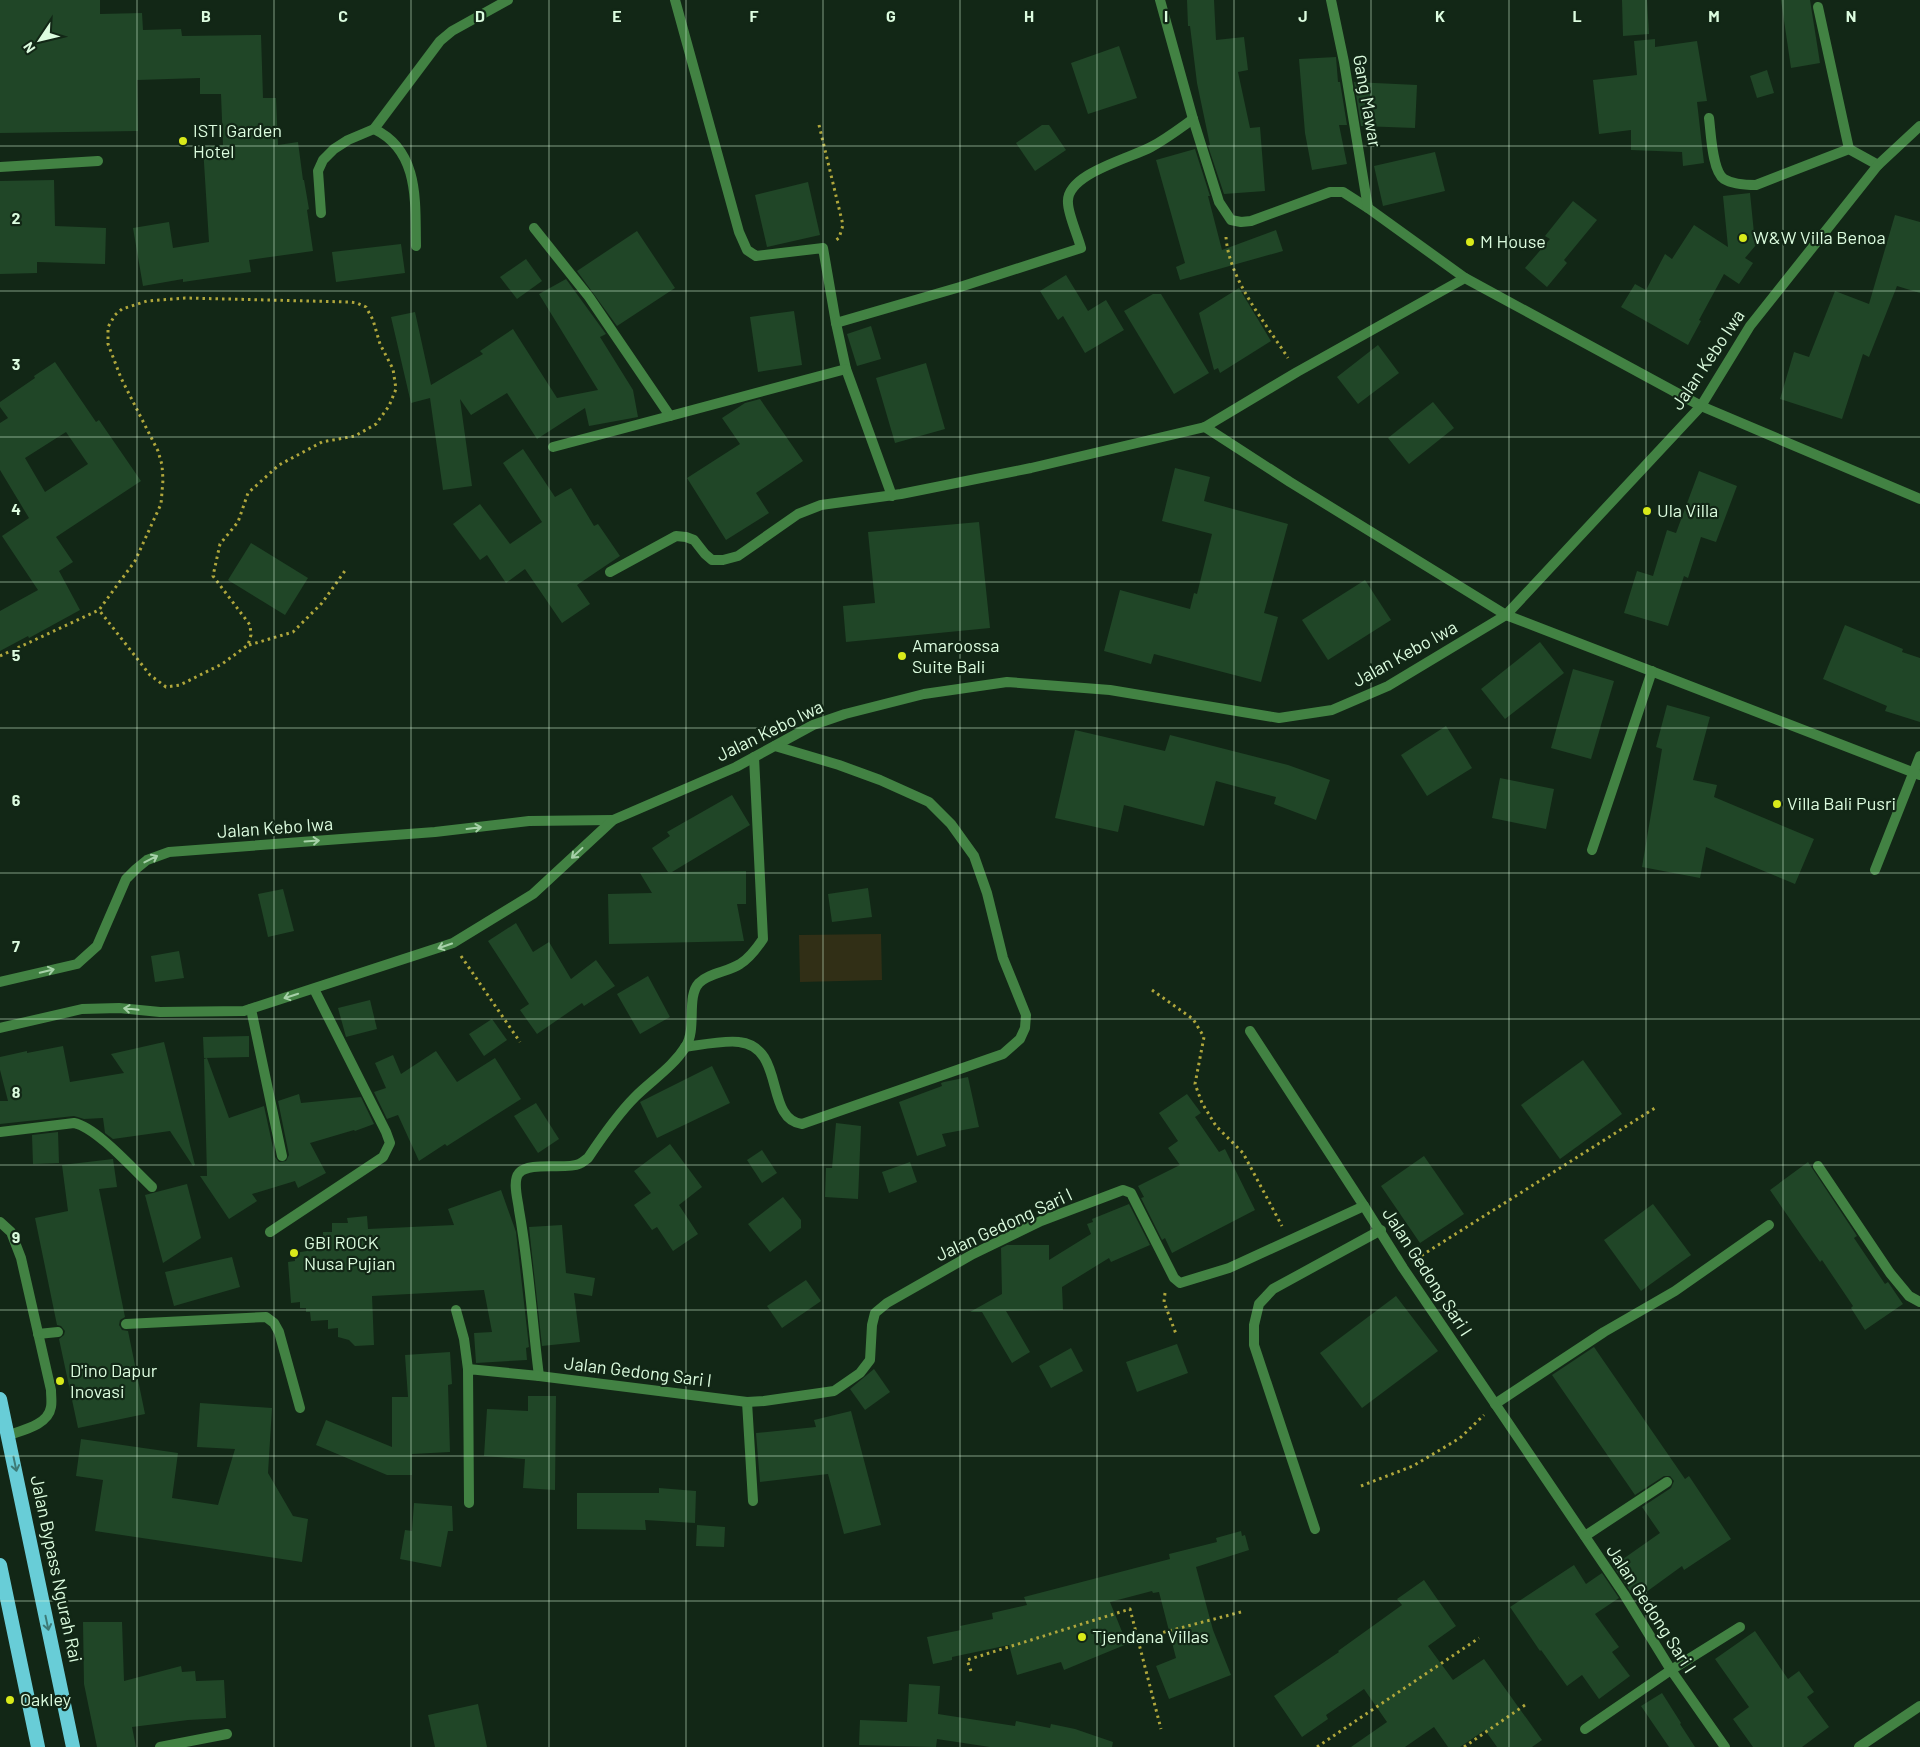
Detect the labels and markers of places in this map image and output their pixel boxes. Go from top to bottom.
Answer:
place label: ISTI Garden Hotel [193,119,282,162]
marker: ISTI Garden Hotel [177,135,189,147]
place label: W&W Villa Benoa [1753,226,1886,248]
place label: M House [1480,230,1546,252]
marker: W&W Villa Benoa [1737,232,1749,244]
marker: M House [1464,236,1476,248]
place label: Ula Villa [1657,499,1718,521]
marker: Ula Villa [1641,505,1653,517]
place label: Amaroossa Suite Bali [912,634,999,677]
marker: Amaroossa Suite Bali [896,650,908,662]
place label: Villa Bali Pusri [1787,792,1896,814]
marker: Villa Bali Pusri [1771,798,1783,810]
place label: GBI ROCK Nusa Pujian [304,1231,395,1274]
marker: GBI ROCK Nusa Pujian [288,1247,300,1259]
place label: D'ino Dapur Inovasi [70,1359,158,1402]
marker: D'ino Dapur Inovasi [54,1375,66,1387]
place label: Tjendana Villas [1092,1625,1209,1647]
marker: Tjendana Villas [1076,1631,1088,1643]
place label: Oakley [20,1688,71,1710]
marker: Oakley [4,1694,16,1706]

